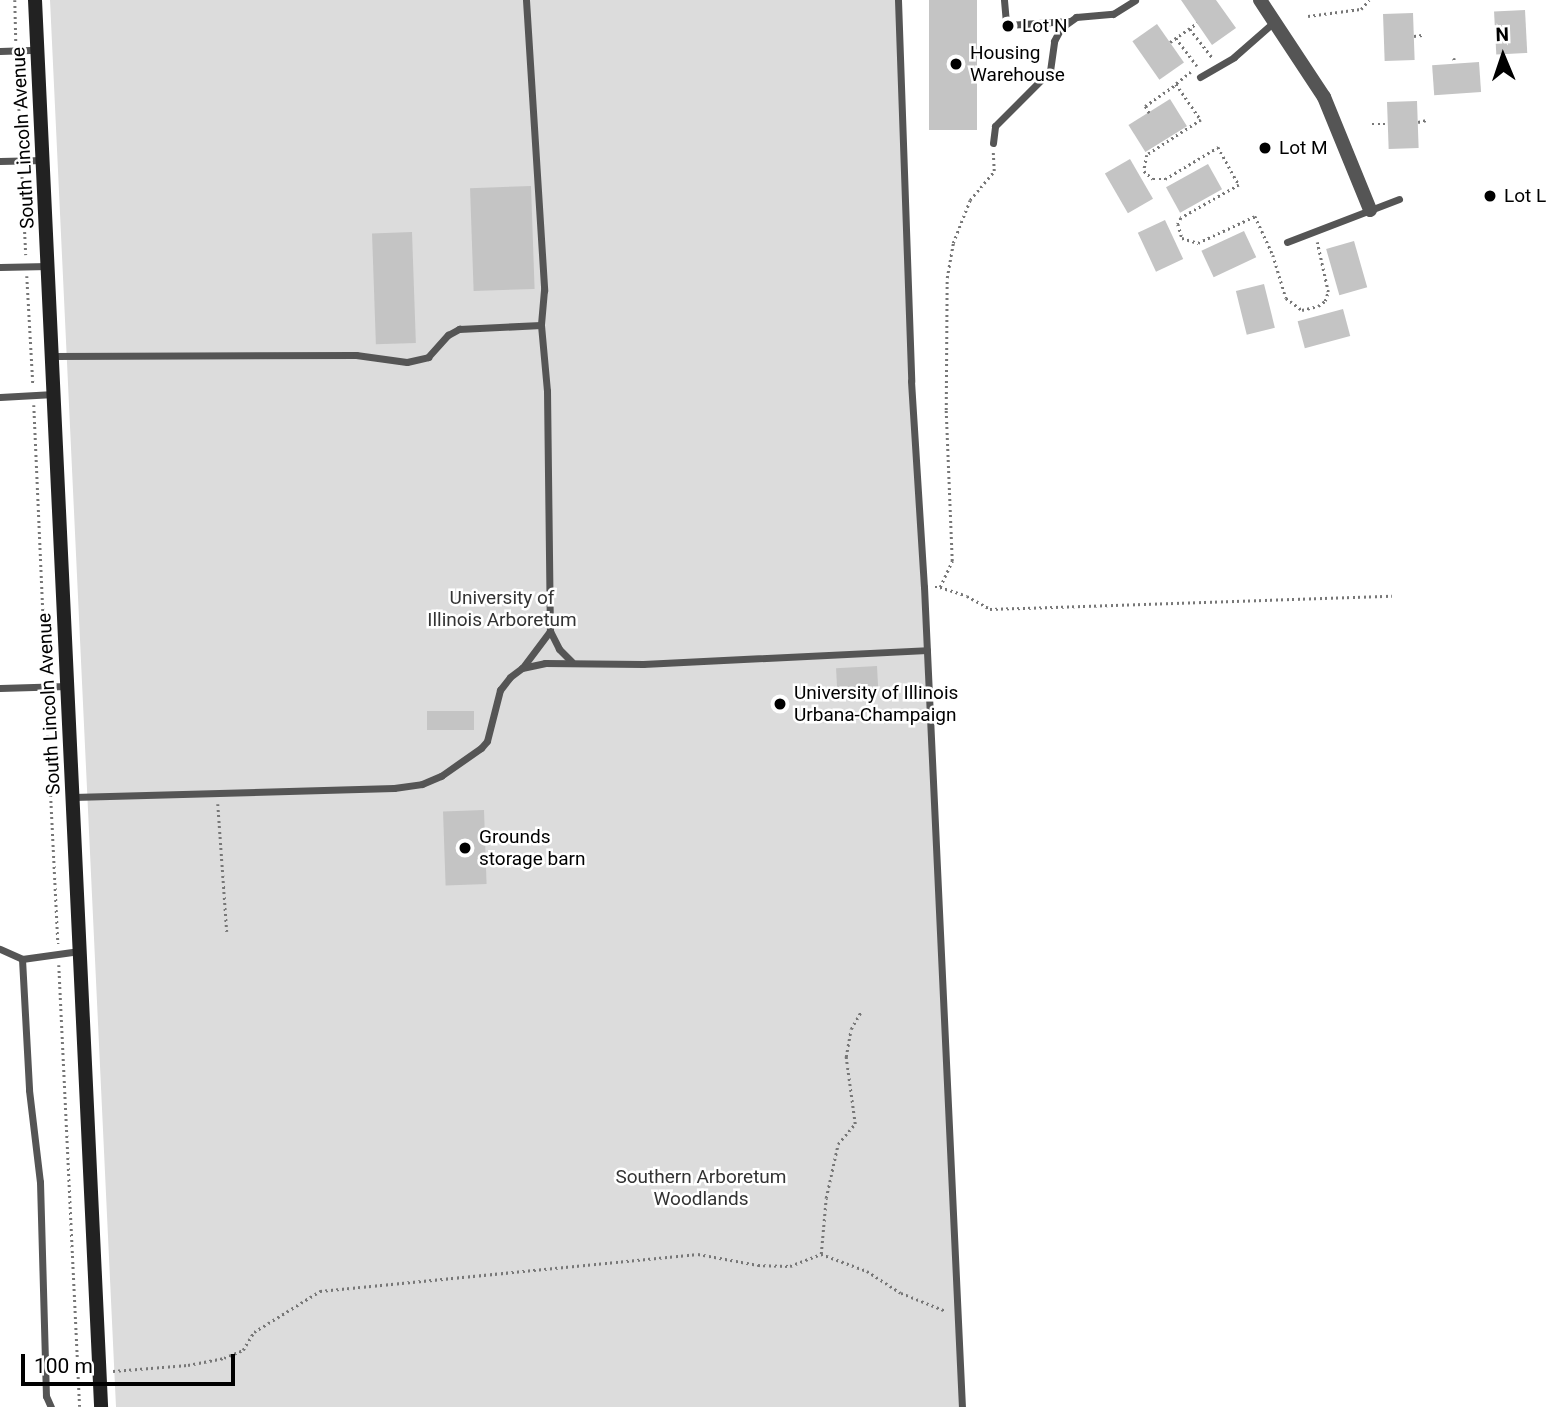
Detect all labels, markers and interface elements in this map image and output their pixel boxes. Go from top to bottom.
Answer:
place label: Lot N [1022,15,1068,37]
marker: Lot N [1000,18,1016,34]
north arrow [1468,21,1538,91]
text: N [1495,23,1509,46]
place label: Housing Warehouse [970,42,1065,86]
street label: South Lincoln Avenue [7,46,39,230]
marker: Housing Warehouse [948,56,964,72]
place label: Lot M [1279,137,1328,159]
marker: Lot M [1257,140,1273,156]
place label: Lot L [1504,185,1546,207]
marker: Lot L [1482,188,1498,204]
park label: University of Illinois Arboretum [427,587,577,631]
street label: South Lincoln Avenue [33,612,65,796]
place label: University of Illinois Urbana-Champaign [794,682,958,726]
marker: University of Illinois Urbana-Champaign [772,696,788,712]
place label: Grounds storage barn [479,826,585,870]
marker: Grounds storage barn [457,840,473,856]
park label: Southern Arboretum Woodlands [615,1166,787,1210]
scale bar [24,1340,238,1384]
text: 100 m [34,1354,93,1378]

